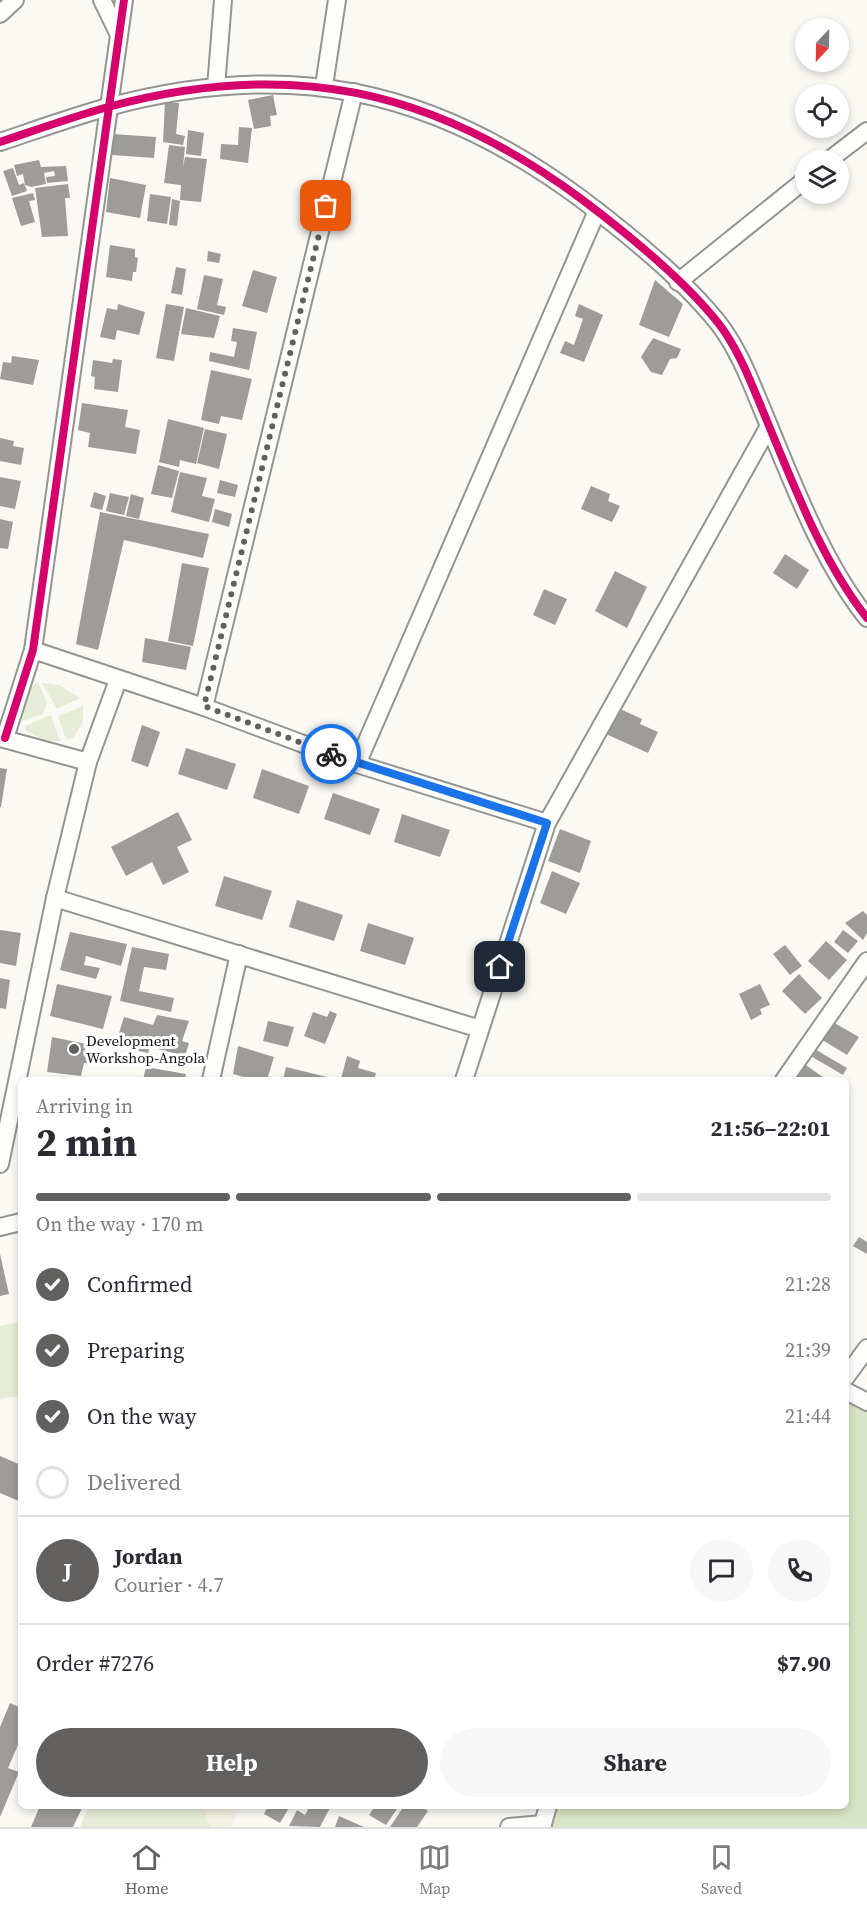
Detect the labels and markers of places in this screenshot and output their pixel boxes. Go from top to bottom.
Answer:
pin [300,180,351,231]
pin [474,941,525,992]
place label: Development Workshop-Angola [86,1030,205,1068]
marker: Development Workshop-Angola [67,1042,81,1056]

